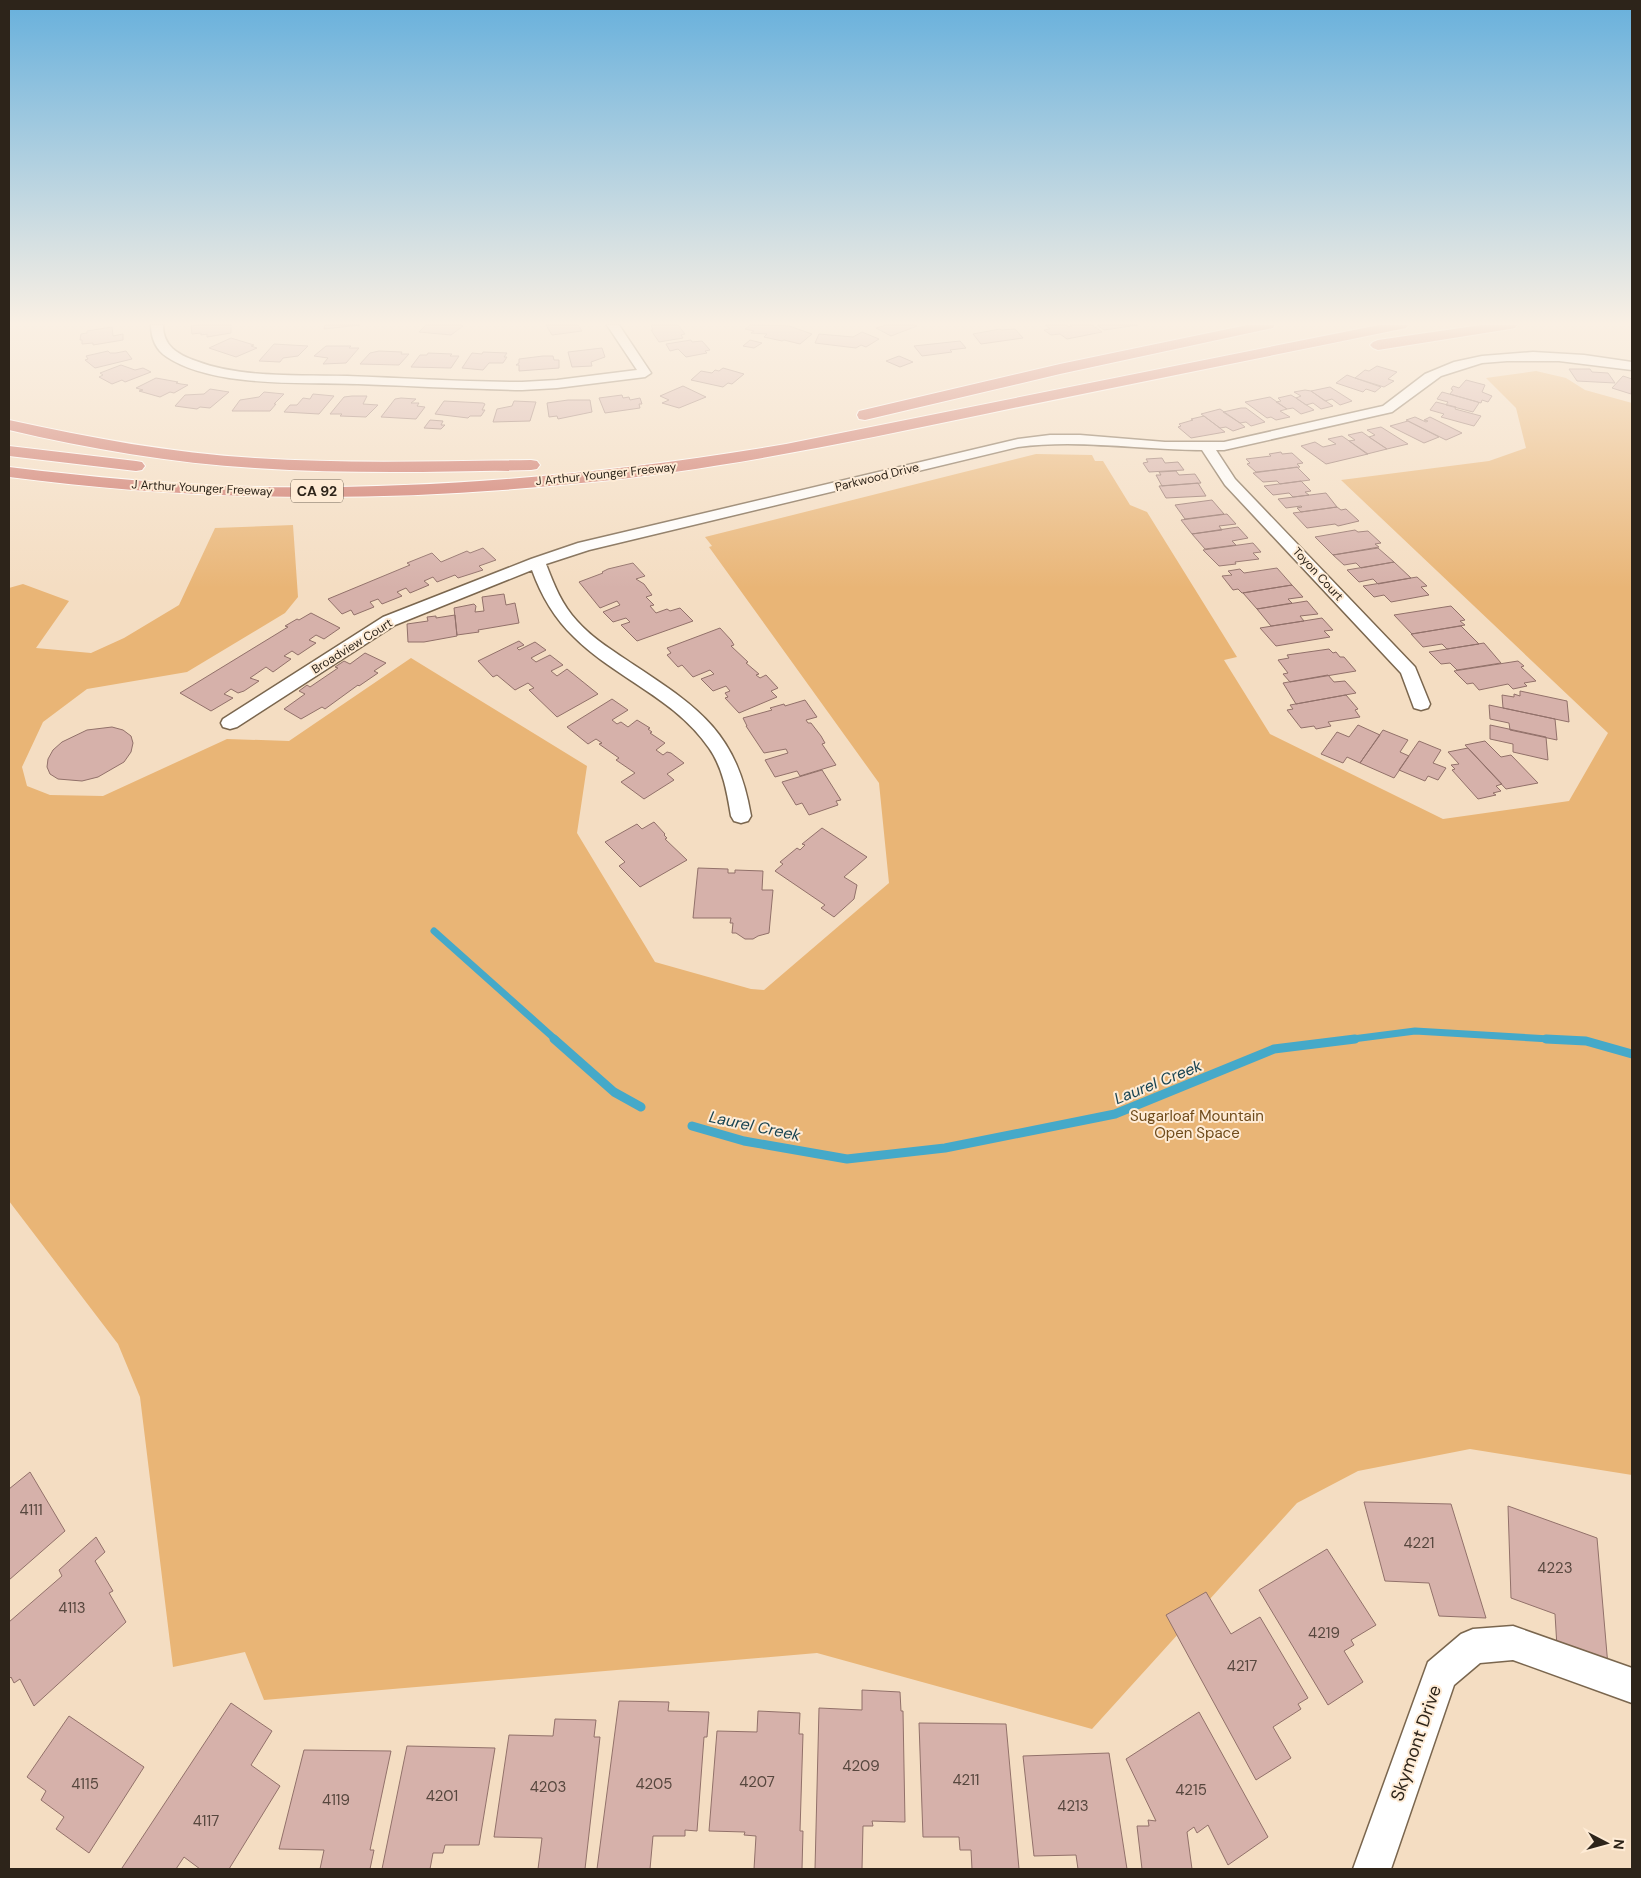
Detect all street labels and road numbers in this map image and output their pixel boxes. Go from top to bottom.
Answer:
street label: J Arthur Younger Freeway [535,459,677,489]
street label: Parkwood Drive [833,459,921,495]
street label: J Arthur Younger Freeway [131,476,273,500]
road number: CA 92 [291,480,343,502]
street label: Toyon Court [1289,544,1347,604]
street label: Broadview Court [309,615,396,677]
street label: Skymont Drive [1385,1682,1447,1804]

